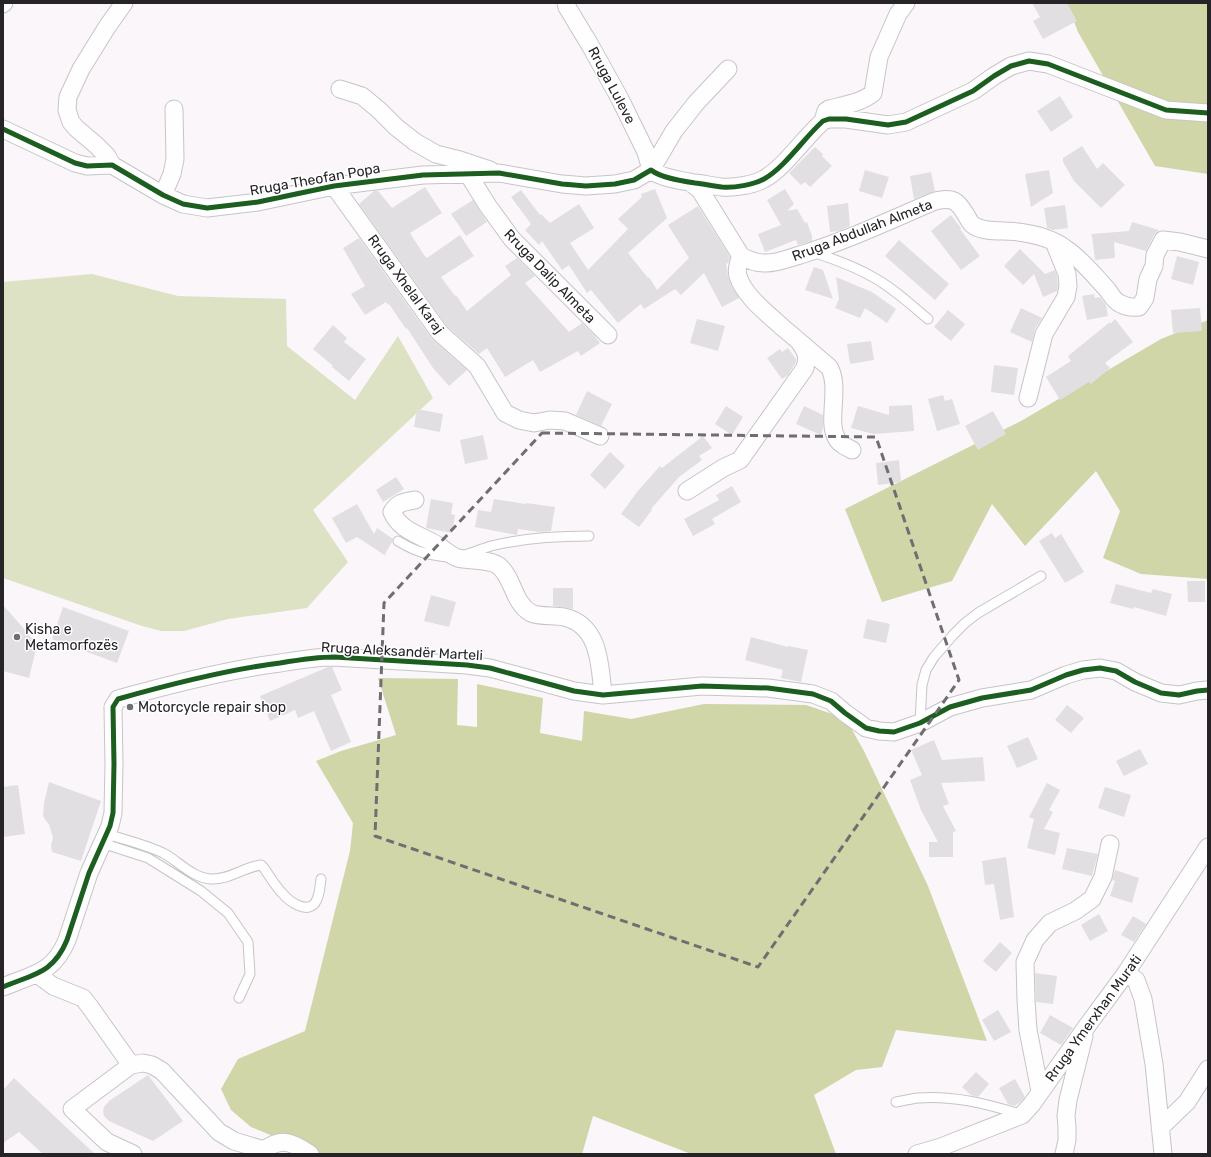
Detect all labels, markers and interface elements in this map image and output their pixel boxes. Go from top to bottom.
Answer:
street label: Rruga Luleve [584,44,639,127]
street label: Rruga Theofan Popa [249,160,382,199]
street label: Rruga Abdullah Almeta [790,196,935,265]
street label: Rruga Dalip Almeta [500,226,599,327]
street label: Rruga Xhelal Karaj [364,231,447,337]
place label: Kisha e Metamorfozës [25,621,118,654]
marker: Kisha e Metamorfozës [12,632,22,642]
street label: Rruga Aleksandër Marteli [321,639,483,664]
place label: Motorcycle repair shop [138,699,286,716]
marker: Motorcycle repair shop [125,702,135,712]
street label: Rruga Ymerxhan Murati [1042,952,1145,1085]

